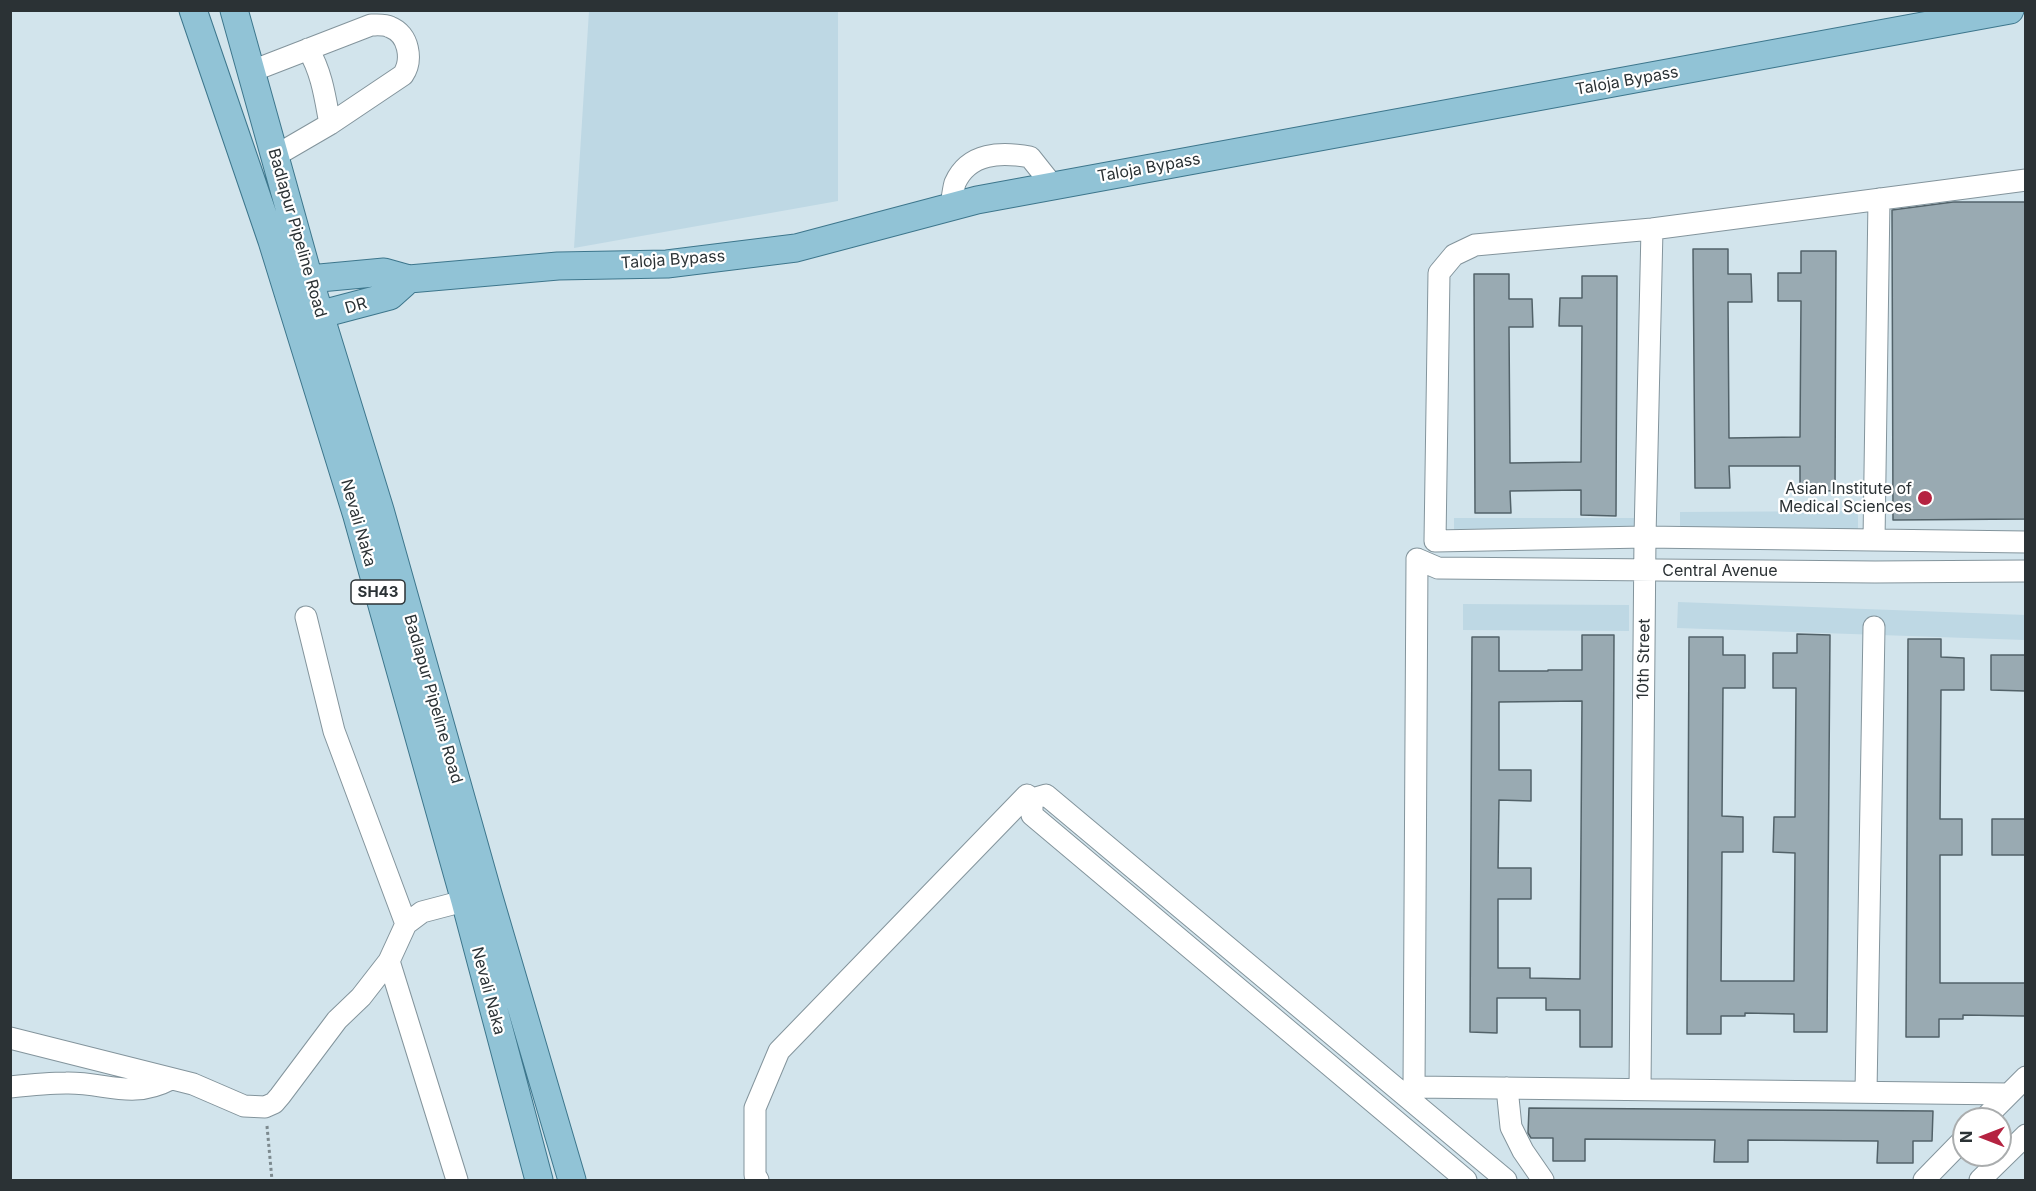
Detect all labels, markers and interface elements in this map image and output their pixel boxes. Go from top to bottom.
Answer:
street label: Taloja Bypass [1574,62,1680,100]
street label: Badlapur Pipeline Road [264,146,330,320]
street label: Taloja Bypass [1096,149,1202,187]
street label: Taloja Bypass [620,247,726,273]
street label: DR [343,294,369,318]
street label: Nevali Naka [336,477,380,569]
place label: Asian Institute of Medical Sciences [1779,479,1912,517]
marker: Asian Institute of Medical Sciences [1916,489,1934,507]
street label: Central Avenue [1662,561,1778,581]
road number: SH43 [351,580,405,604]
street label: Badlapur Pipeline Road [400,612,466,786]
street label: 10th Street [1634,618,1654,700]
street label: Nevali Naka [467,945,509,1037]
north arrow [1952,1107,2012,1167]
text: N [1956,1131,1976,1143]

